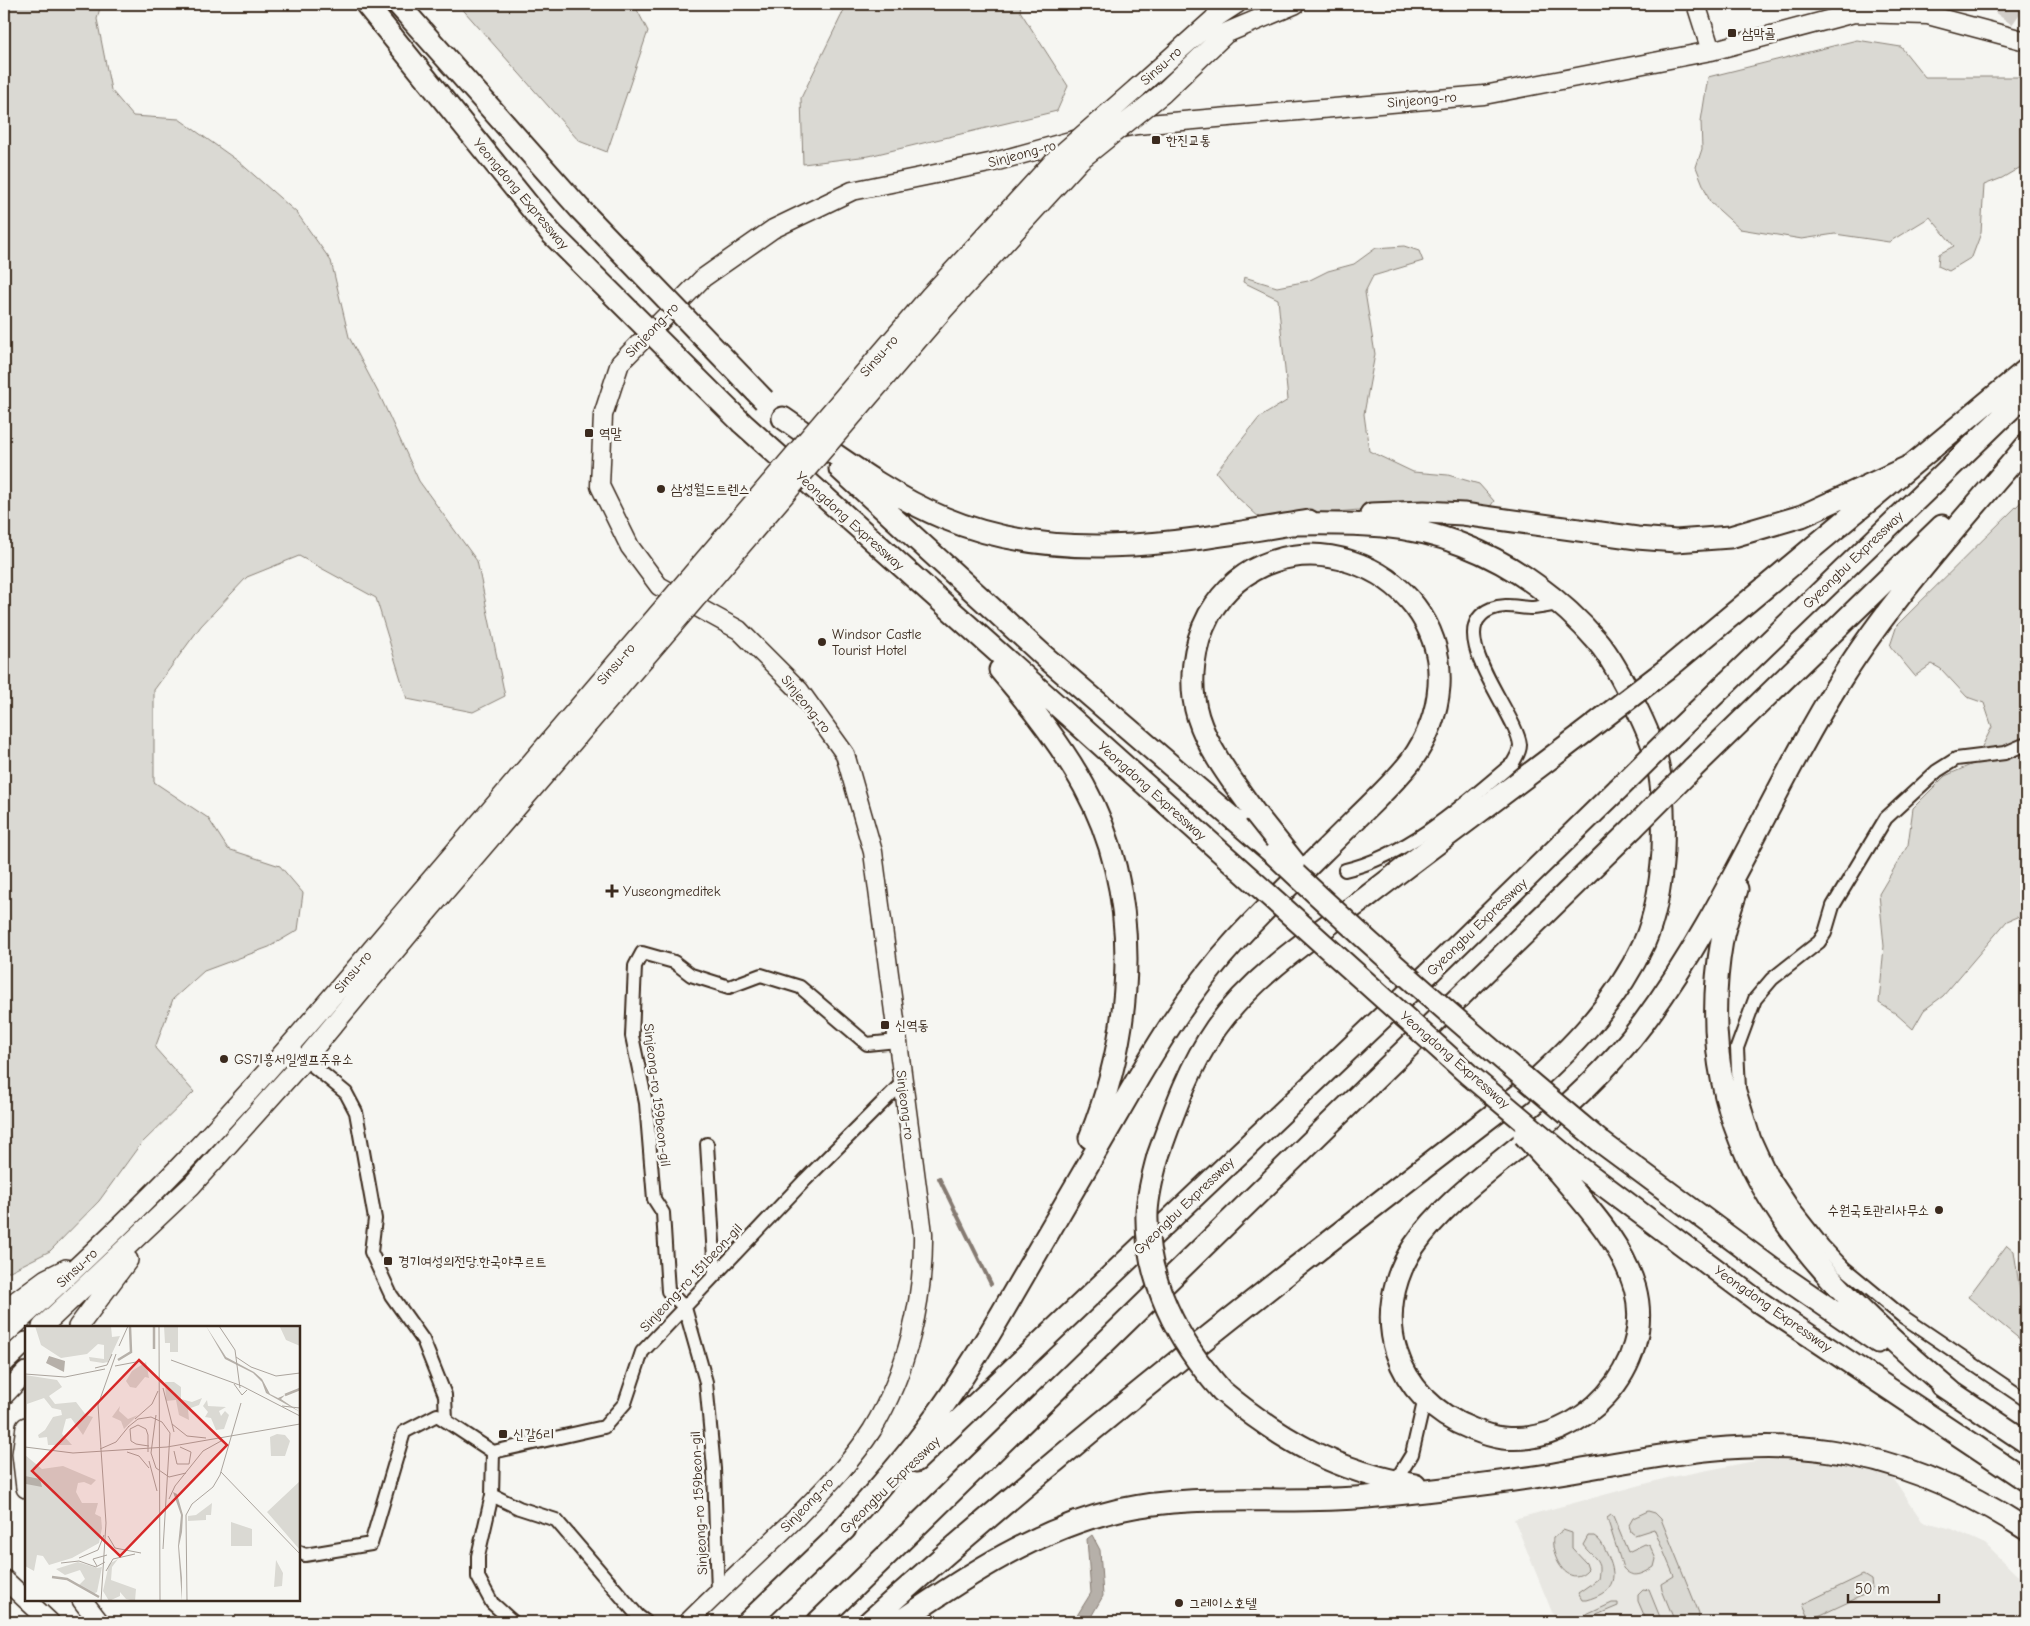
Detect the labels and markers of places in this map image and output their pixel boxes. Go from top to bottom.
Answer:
place label: 삼막골 [1742,25,1776,42]
marker: 삼막골 [1726,27,1738,39]
place label: 한진교통 [1166,132,1211,149]
marker: 한진교통 [1150,134,1162,146]
place label: 역말 [599,425,622,442]
marker: 역말 [583,427,595,439]
place label: 삼성월드트렌스 [671,481,750,498]
marker: 삼성월드트렌스 [655,483,667,495]
place label: Windsor Castle Tourist Hotel [832,626,922,659]
marker: Windsor Castle Tourist Hotel [816,636,828,648]
place label: Yuseongmeditek [623,883,721,900]
marker: Yuseongmeditek [605,884,619,898]
place label: 신역동 [895,1017,929,1034]
marker: 신역동 [879,1019,891,1031]
place label: GS기흥서일셀프주유소 [234,1051,353,1068]
marker: GS기흥서일셀프주유소 [218,1053,230,1065]
place label: 수원국토관리사무소 [1828,1202,1929,1219]
marker: 수원국토관리사무소 [1933,1204,1945,1216]
place label: 경기여성의전당.한국야쿠르트 [398,1253,547,1270]
marker: 경기여성의전당.한국야쿠르트 [382,1255,394,1267]
place label: 신갈6리 [513,1426,554,1443]
marker: 신갈6리 [497,1428,509,1440]
place label: 그레이스호텔 [1189,1595,1257,1612]
marker: 그레이스호텔 [1173,1597,1185,1609]

